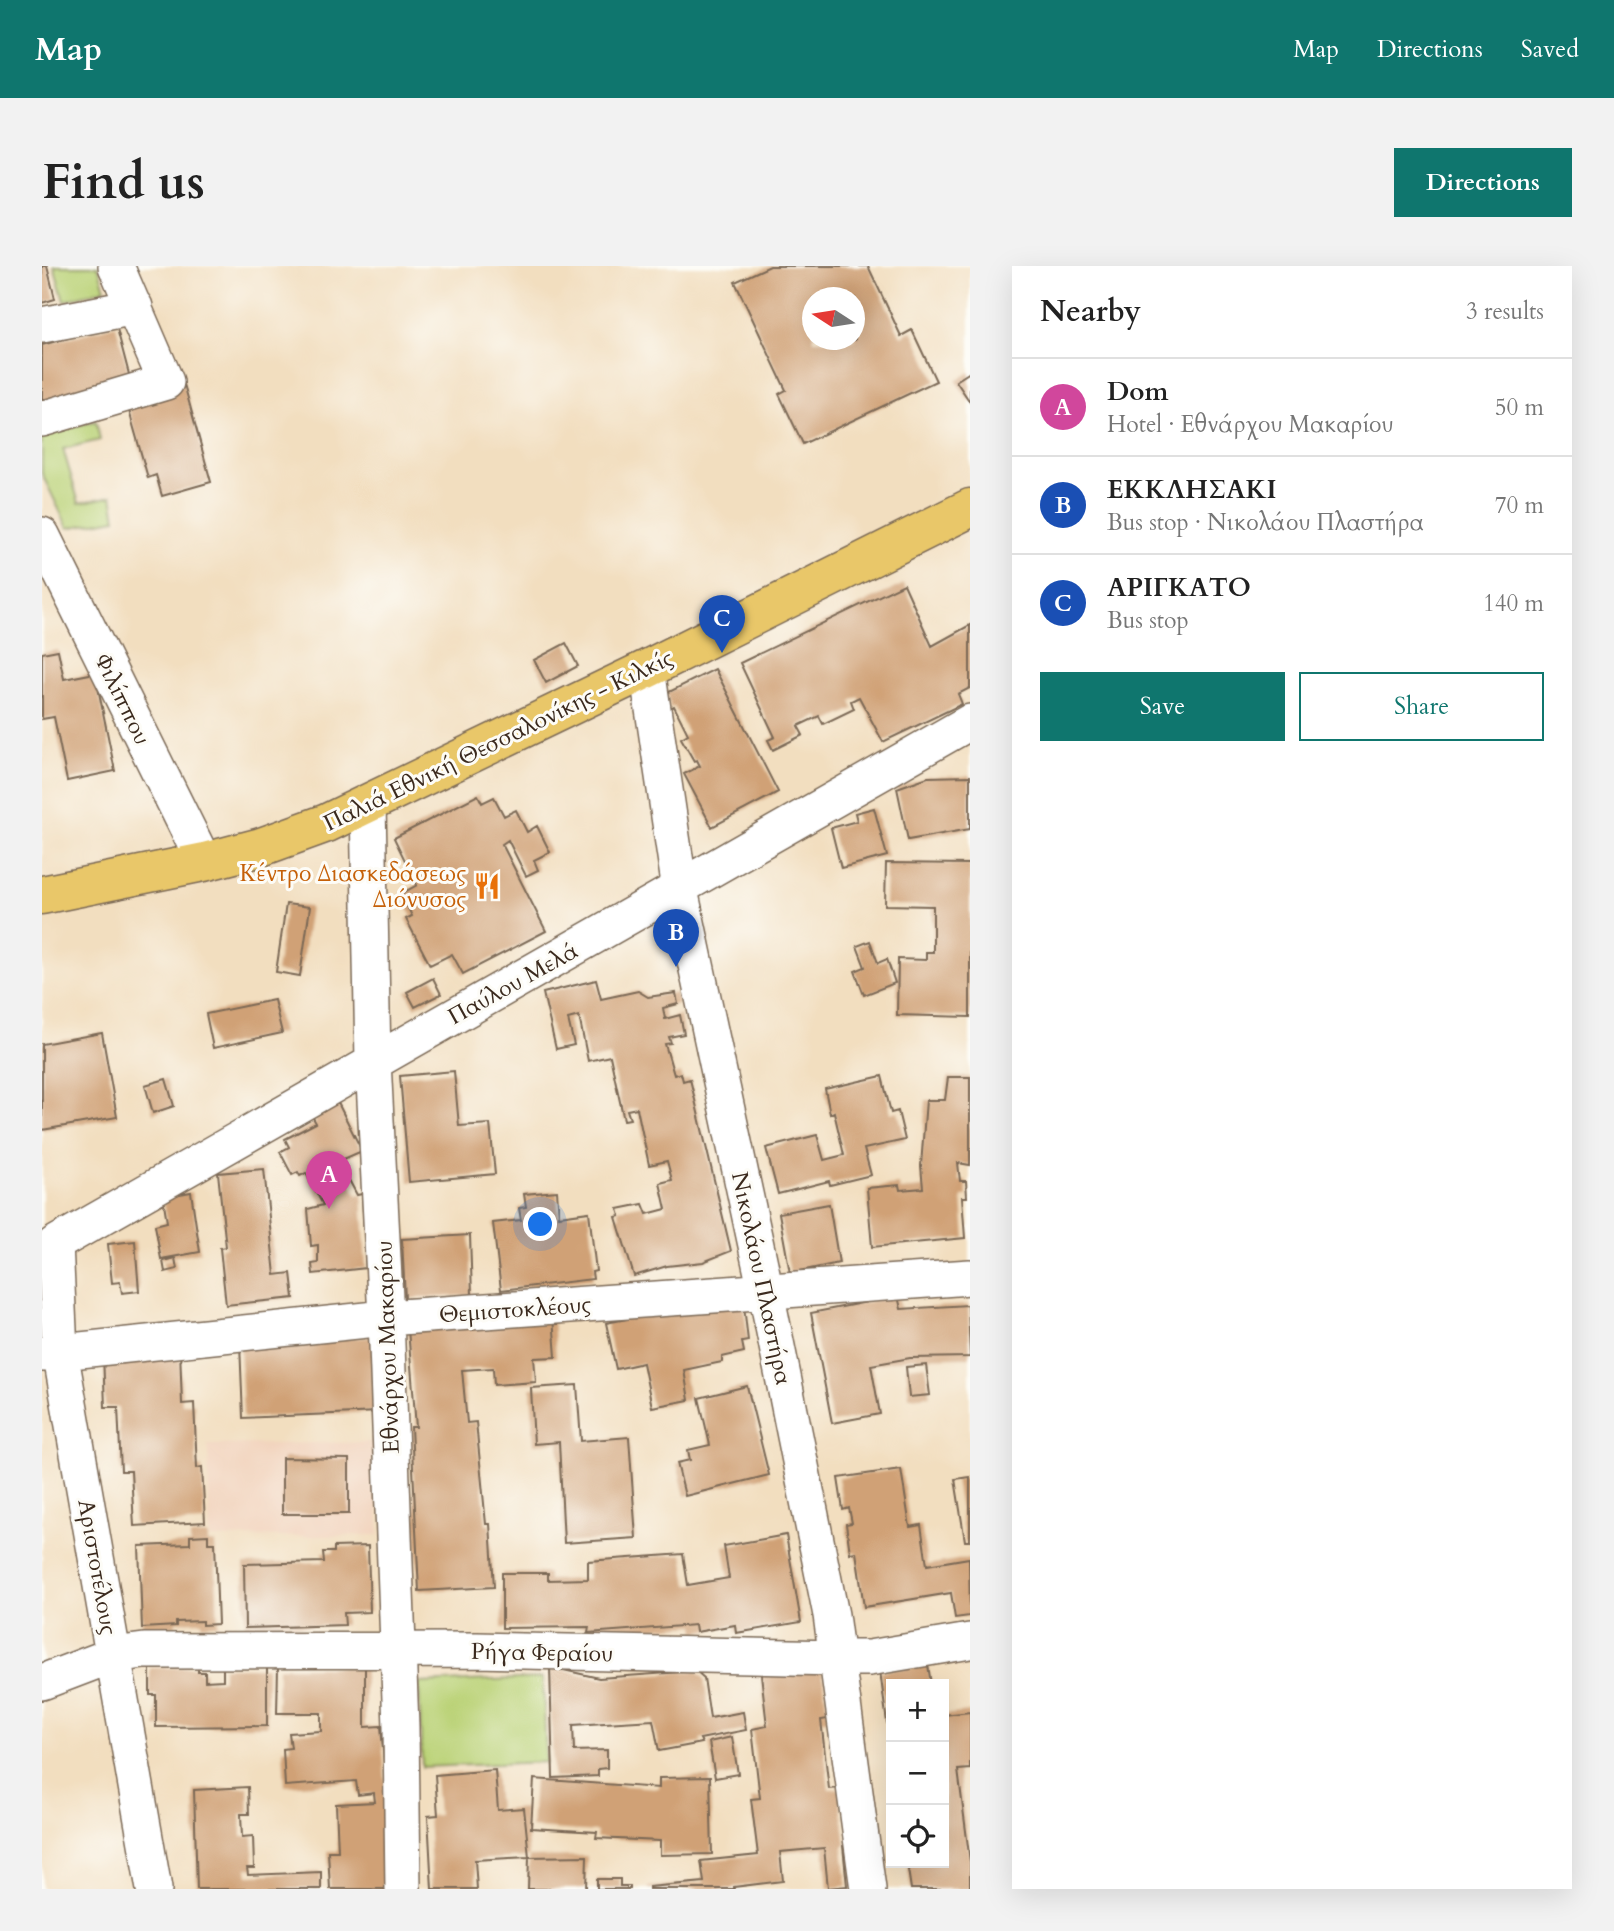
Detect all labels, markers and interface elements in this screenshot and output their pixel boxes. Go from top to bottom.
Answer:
text: Map [35,27,102,72]
text: Map [1293,33,1339,66]
text: Directions [1377,33,1483,66]
text: Saved [1521,33,1579,66]
button: Directions [1394,148,1572,217]
text: Find us [42,149,205,216]
north arrow [802,287,865,350]
text: Nearby [1040,291,1141,332]
text: 3 results [1466,296,1544,327]
text: Dom [1107,374,1168,409]
text: A [1054,392,1072,423]
text: 50 m [1495,392,1544,423]
text: Hotel · Εθνάρχου Μακαρίου [1107,409,1394,440]
text: ΕΚΚΛΗΣΑΚΙ [1107,472,1277,507]
text: B [1055,490,1071,521]
text: 70 m [1495,490,1544,521]
text: Bus stop · Νικολάου Πλαστήρα [1107,507,1424,538]
text: ΑΡΙΓΚΑΤΟ [1107,570,1251,605]
text: C [1054,588,1072,619]
text: 140 m [1483,588,1544,619]
pin: C [699,595,745,653]
text: Bus stop [1107,605,1189,636]
street label: Παλιά Εθνική Θεσσαλονίκης - Κιλκίς [318,642,678,839]
street label: Φιλίππου [87,649,158,750]
button: Save [1040,672,1285,741]
button: Share [1299,672,1544,741]
place label: Κέντρο Διασκεδάσεως Διόνυσος [239,858,466,915]
restaurant icon: Κέντρο Διασκεδάσεως Διόνυσος [472,871,502,901]
pin: B [653,909,699,967]
street label: Παύλου Μελά [442,935,584,1032]
pin: A [306,1151,352,1209]
street label: Νικολάου Πλαστήρα [724,1169,799,1387]
your location [523,1207,557,1241]
street label: Εθνάρχου Μακαρίου [368,1240,407,1454]
street label: Θεμιστοκλέους [438,1289,592,1330]
street label: Αριστοτέλους [70,1497,125,1638]
street label: Ρήγα Φεραίου [471,1636,613,1669]
map controls [886,1679,949,1868]
button: + [886,1679,949,1742]
button: − [886,1742,949,1805]
button: locate [886,1805,949,1868]

